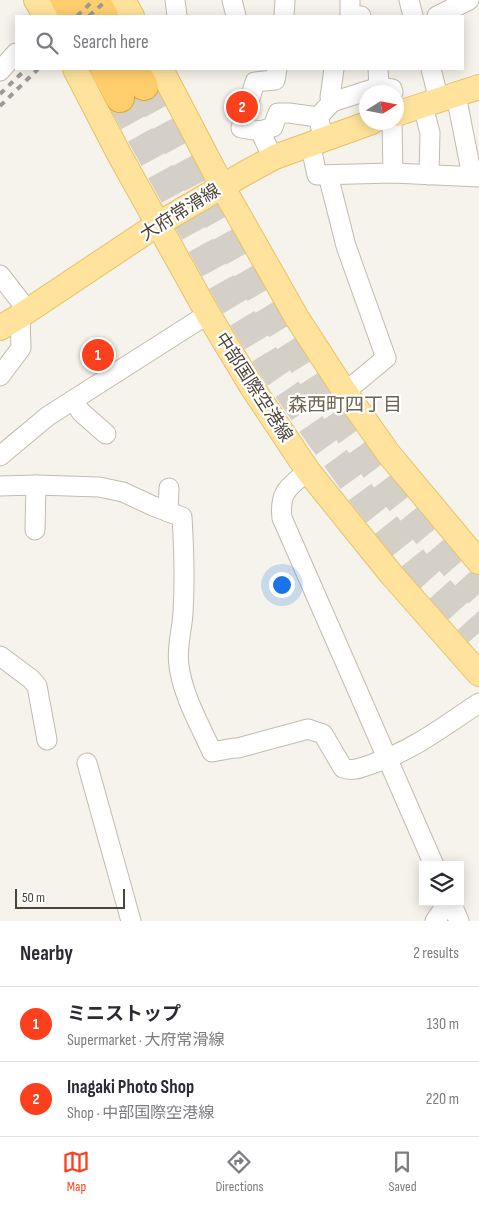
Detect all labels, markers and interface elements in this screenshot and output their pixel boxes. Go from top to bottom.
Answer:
search box [15,15,464,70]
icon: search [33,29,61,57]
text: Search here [73,31,149,54]
north arrow [359,85,404,130]
pin: 2 [226,88,258,126]
street label: 大府常滑線 [137,180,224,245]
street label: 中部国際空港線 [210,329,297,446]
pin: 1 [82,336,114,374]
district label: 森西町四丁目 [288,394,402,417]
your location [269,572,295,598]
map controls [419,861,464,906]
button: layers [419,861,464,906]
scale bar [15,886,125,909]
text: 50 m [22,889,45,906]
text: Nearby [20,941,73,966]
text: 2 results [413,944,459,963]
text: ミニストップ [67,1003,181,1026]
text: 1 [33,1015,39,1034]
text: 130 m [427,1015,459,1034]
text: Supermarket · 大府常滑線 [67,1031,225,1050]
text: Inagaki Photo Shop [67,1076,194,1099]
text: 2 [32,1090,40,1109]
text: 220 m [426,1090,459,1109]
text: Shop · 中部国際空港線 [67,1104,214,1123]
tab: Map [62,1148,90,1195]
tab: Directions [215,1148,264,1195]
tab: Saved [388,1148,417,1195]

